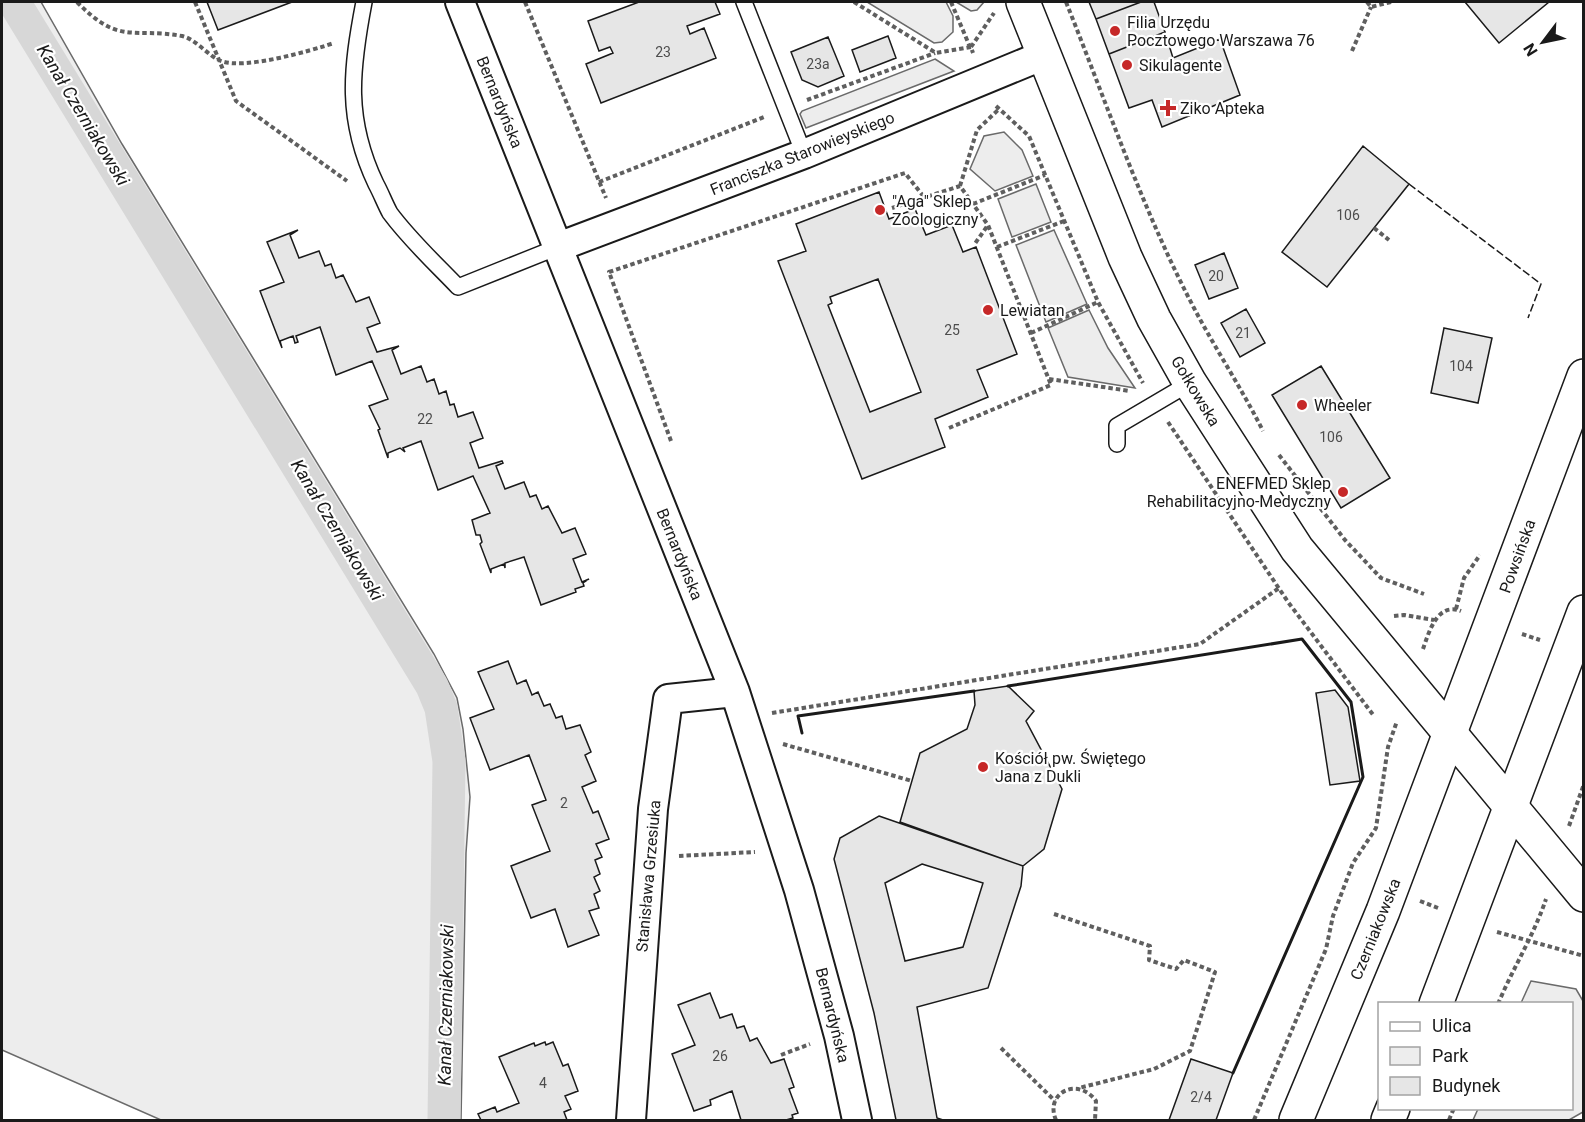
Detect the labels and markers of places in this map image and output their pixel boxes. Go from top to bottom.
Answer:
place label: Filia Urzędu Pocztowego Warszawa 76 [1127,13,1315,50]
marker: Filia Urzędu Pocztowego Warszawa 76 [1108,24,1122,38]
place label: Sikulagente [1139,56,1222,75]
marker: Sikulagente [1120,58,1134,72]
place label: Ziko Apteka [1180,99,1265,118]
marker: Ziko Apteka [1161,101,1175,115]
place label: "Aga" Sklep Zoologiczny [892,192,979,229]
marker: "Aga" Sklep Zoologiczny [873,203,887,217]
place label: Lewiatan [1000,301,1065,320]
marker: Lewiatan [981,303,995,317]
place label: Wheeler [1314,396,1372,415]
marker: Wheeler [1295,398,1309,412]
place label: ENEFMED Sklep Rehabilitacyjno-Medyczny [1147,474,1331,511]
marker: ENEFMED Sklep Rehabilitacyjno-Medyczny [1336,485,1350,499]
place label: Kościół pw. Świętego Jana z Dukli [995,748,1146,786]
marker: Kościół pw. Świętego Jana z Dukli [976,760,990,774]

